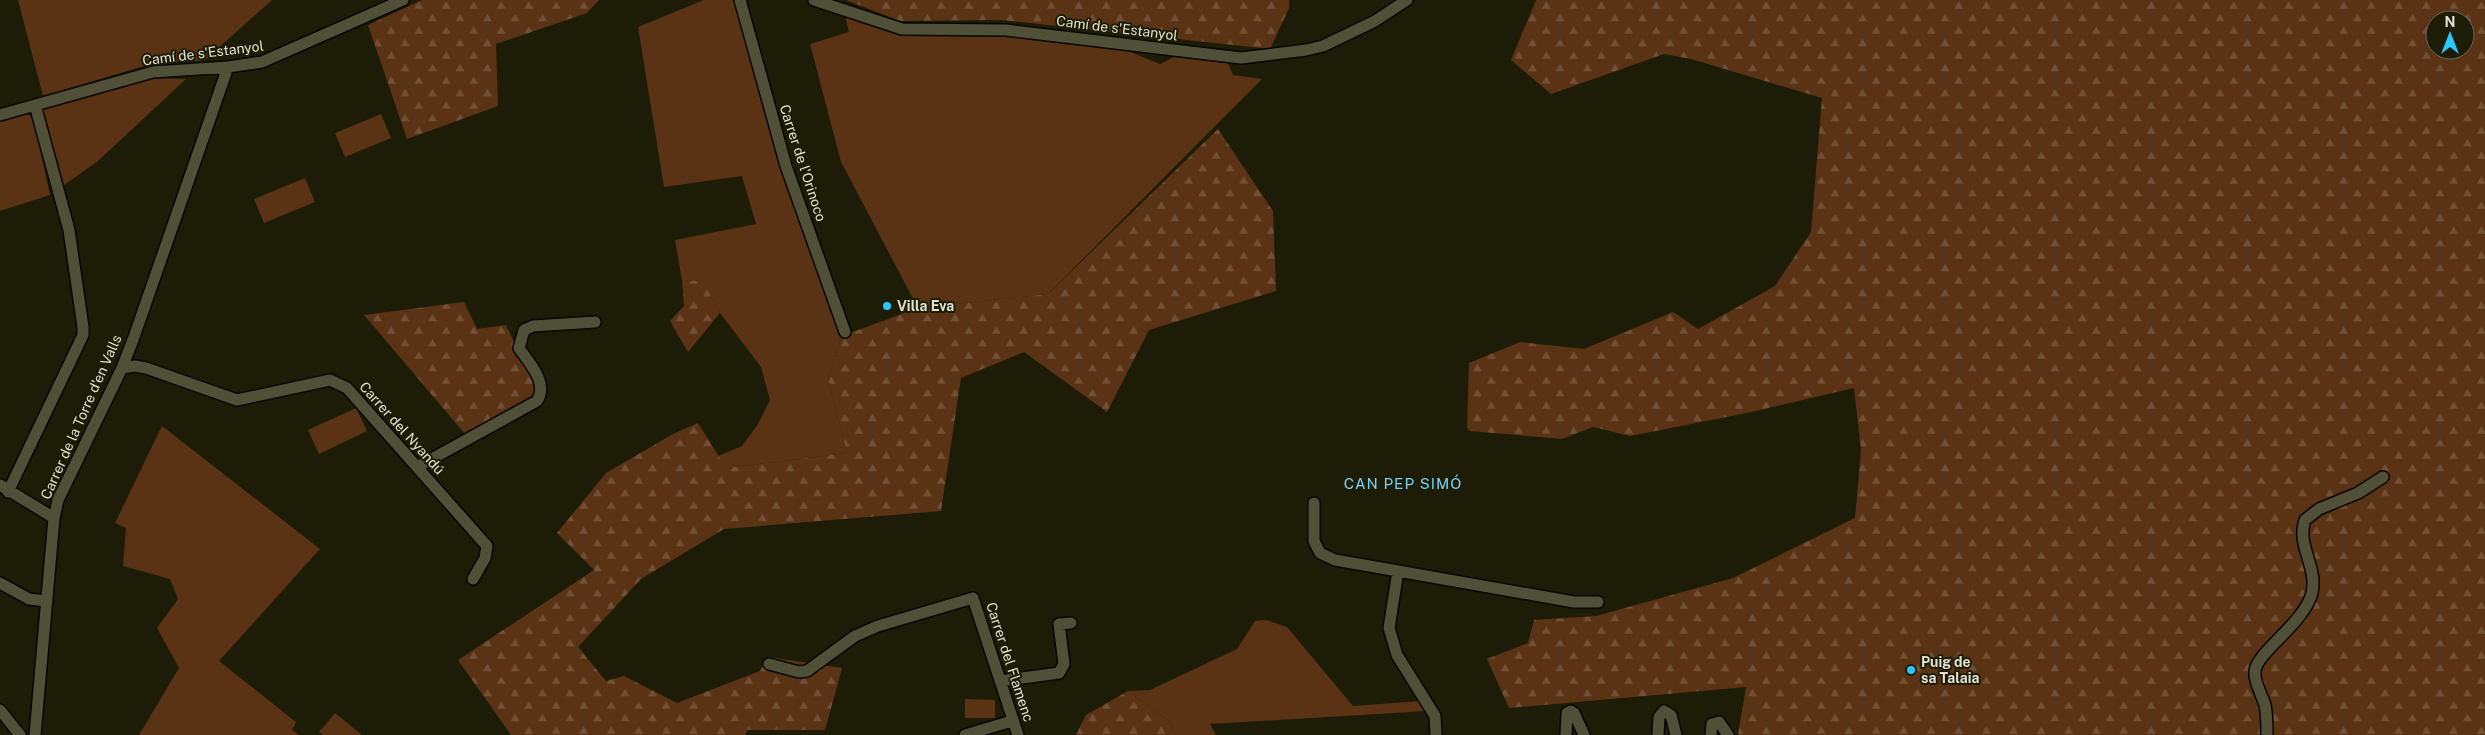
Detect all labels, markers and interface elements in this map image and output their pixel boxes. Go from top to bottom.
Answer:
north arrow [2425,10,2475,60]
street label: Camí de s'Estanyol [1055,13,1179,43]
text: N [2445,14,2455,30]
street label: Camí de s'Estanyol [141,38,265,68]
street label: Carrer de l'Orinoco [777,102,830,224]
place label: Villa Eva [897,298,954,314]
marker: Villa Eva [881,300,893,312]
street label: Carrer de la Torre d'en Valls [37,332,125,502]
street label: Carrer del Nyandú [356,378,448,478]
district label: CAN PEP SIMÓ [1344,474,1462,492]
street label: Carrer del Flamenc [983,600,1037,724]
place label: Puig de sa Talaia [1921,654,1979,686]
marker: Puig de sa Talaia [1905,664,1917,676]

